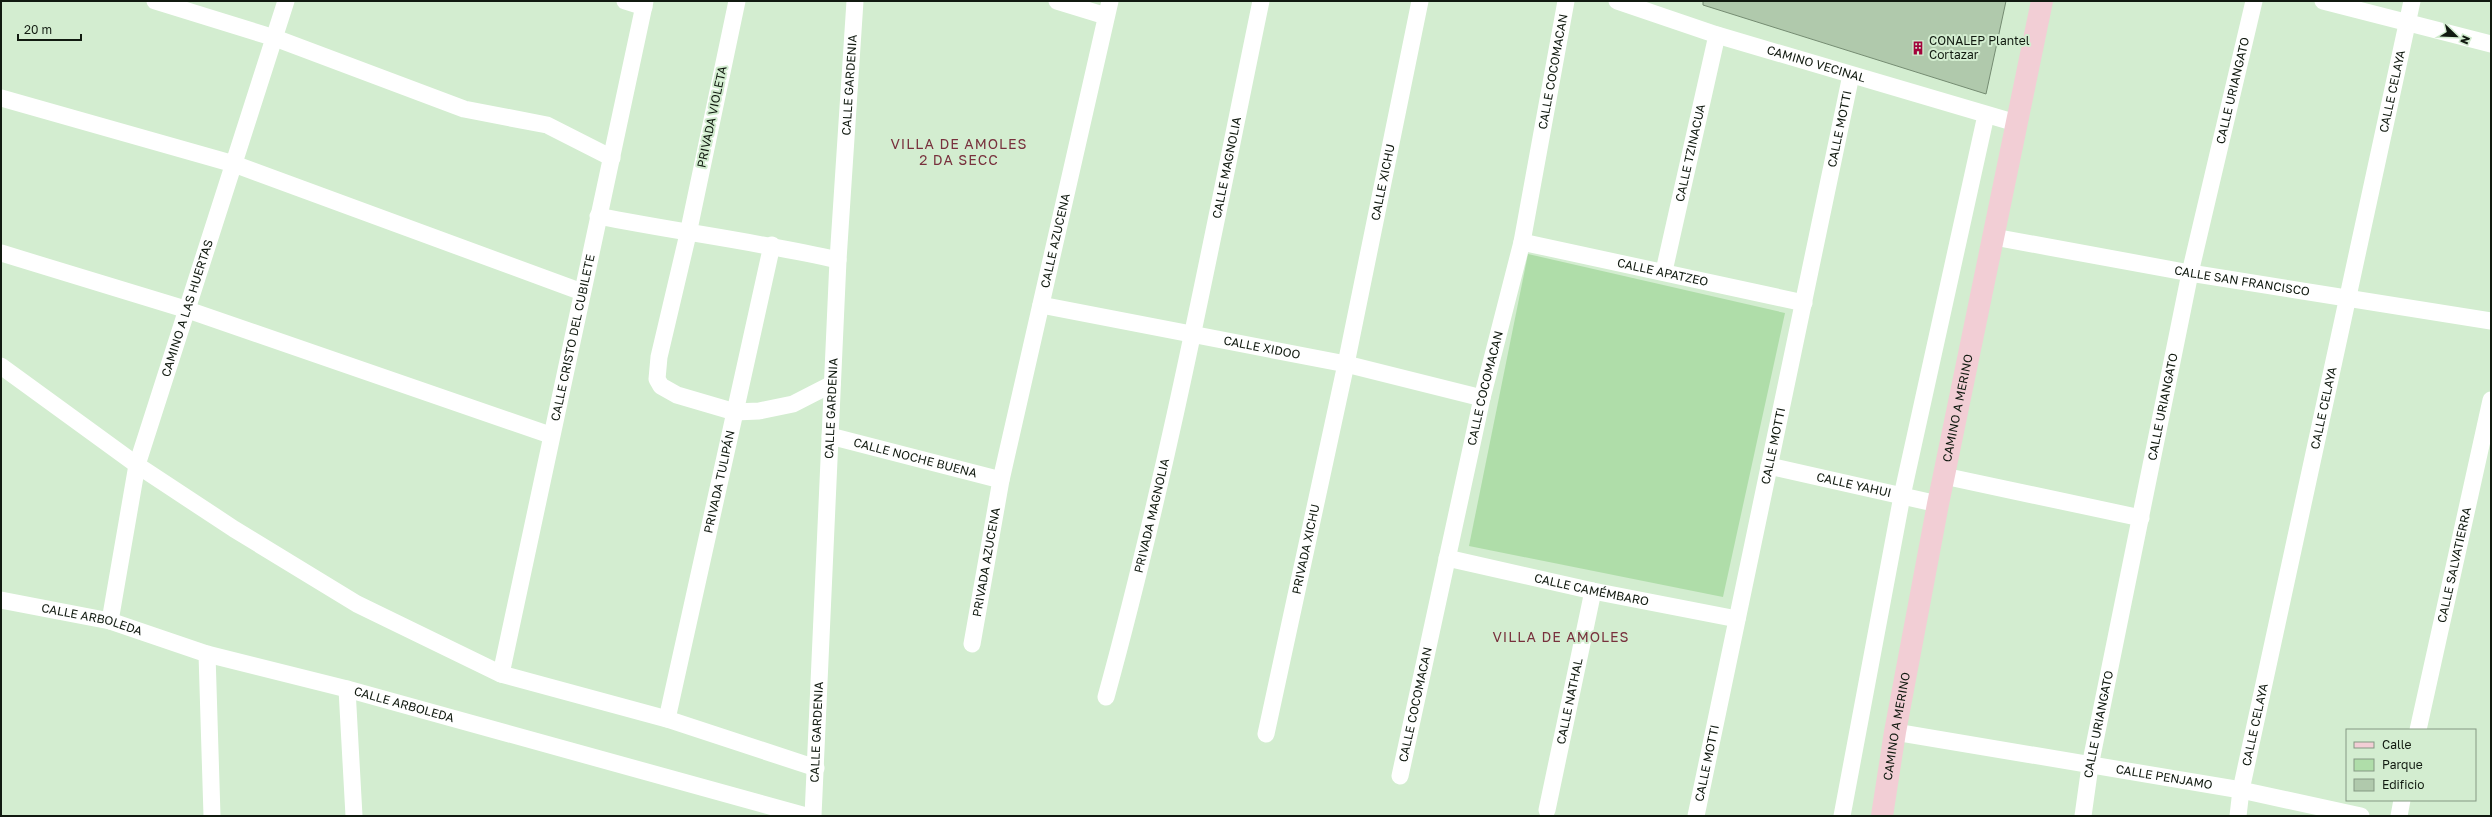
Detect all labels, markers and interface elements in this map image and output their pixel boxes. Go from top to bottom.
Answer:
street label: CALLE COCOMACAN [1535,12,1571,131]
scale bar [18,16,81,42]
north arrow [2436,16,2476,56]
text: 20 m [24,22,52,37]
place label: CONALEP Plantel Cortazar [1929,33,2030,62]
street label: CALLE GARDENIA [838,34,860,136]
text: N [2458,34,2473,46]
street label: CALLE URIANGATO [2213,35,2252,145]
building icon: CONALEP Plantel Cortazar [1910,40,1926,56]
street label: CAMINO VECINAL [1765,42,1868,85]
street label: CALLE CELAYA [2376,49,2408,134]
street label: PRIVADA VIOLETA [693,65,730,169]
street label: CALLE MOTTI [1824,89,1855,169]
street label: CALLE TZINACUA [1672,102,1708,203]
street label: CALLE MAGNOLIA [1209,115,1244,220]
district label: VILLA DE AMOLES 2 DA SECC [890,135,1028,168]
street label: CALLE XICHU [1367,143,1398,222]
street label: CALLE AZUCENA [1037,192,1073,289]
street label: CAMINO A LAS HUERTAS [158,237,216,379]
street label: CALLE CRISTO DEL CUBILETE [547,253,598,422]
street label: CALLE APATZEO [1616,255,1710,289]
street label: CALLE SAN FRANCISCO [2173,262,2311,299]
street label: CALLE COCOMACAN [1464,329,1506,447]
street label: CALLE XIDOO [1222,332,1302,362]
street label: CALLE URIANGATO [2144,352,2181,462]
street label: CAMINO A MERINO [1939,353,1976,463]
street label: CALLE GARDENIA [821,358,841,459]
street label: CALLE CELAYA [2307,365,2340,451]
street label: CALLE MOTTI [1758,406,1788,486]
street label: PRIVADA TULIPÁN [700,429,738,535]
street label: CALLE NOCHE BUENA [852,434,979,481]
street label: PRIVADA MAGNOLIA [1131,457,1172,575]
street label: CALLE YAHUI [1815,469,1893,500]
street label: PRIVADA XICHU [1288,503,1322,596]
street label: PRIVADA AZUCENA [969,506,1003,618]
street label: CALLE SALVATIERRA [2434,506,2474,624]
street label: CALLE CAMÉMBARO [1533,570,1650,609]
street label: CALLE ARBOLEDA [40,600,145,638]
district label: VILLA DE AMOLES [1492,628,1630,645]
street label: CALLE COCOMACAN [1395,646,1435,763]
street label: CALLE NATHAL [1553,657,1586,746]
street label: CALLE URIANGATO [2080,669,2116,779]
street label: CAMINO A MERINO [1880,671,1913,781]
street label: CALLE GARDENIA [807,681,826,783]
street label: CALLE CELAYA [2238,682,2271,767]
street label: CALLE ARBOLEDA [352,683,456,725]
street label: CALLE MOTTI [1691,723,1722,803]
legend [2346,729,2476,801]
text: Calle [2382,737,2412,752]
text: Parque [2382,757,2423,772]
street label: CALLE PENJAMO [2115,761,2214,792]
text: Edificio [2382,777,2424,792]

